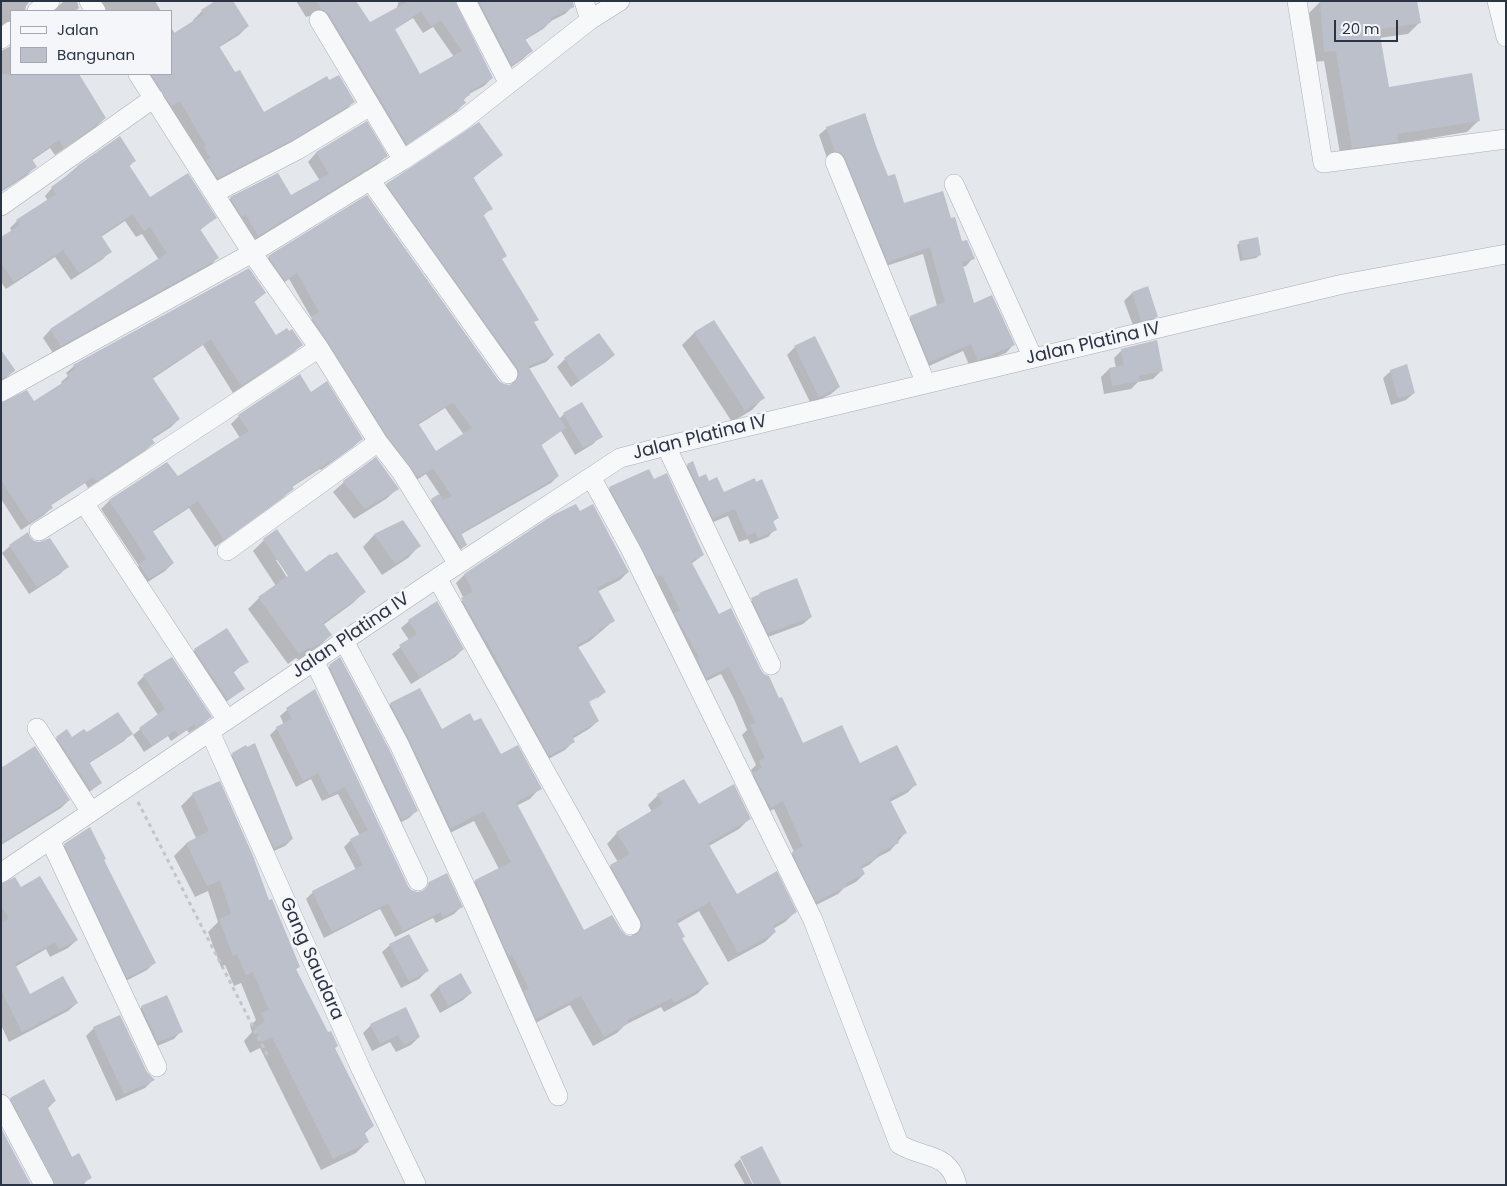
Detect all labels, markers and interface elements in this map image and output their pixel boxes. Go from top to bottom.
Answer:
legend [10,10,172,75]
scale bar [1337,10,1401,42]
text: 20 m [1342,18,1380,39]
text: Jalan [57,19,99,40]
text: Bangunan [57,44,135,65]
street label: Jalan Platina IV [1023,318,1163,370]
street label: Jalan Platina IV [631,411,769,465]
street label: Jalan Platina IV [288,589,414,683]
street label: Gang Saudara [274,894,348,1024]

